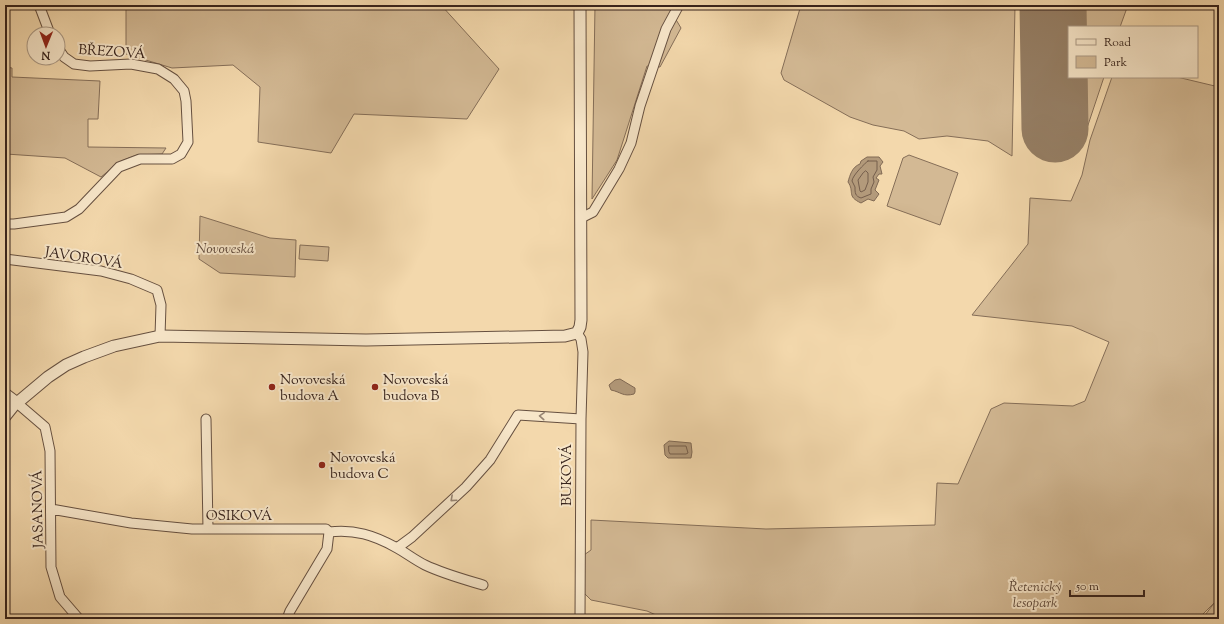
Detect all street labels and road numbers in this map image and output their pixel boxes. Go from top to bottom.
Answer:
street label: BŘEZOVÁ [77,41,147,65]
street label: JAVOROVÁ [42,243,125,275]
street label: BUKOVÁ [558,443,578,506]
street label: JASANOVÁ [28,469,50,549]
street label: OSIKOVÁ [206,507,273,527]

